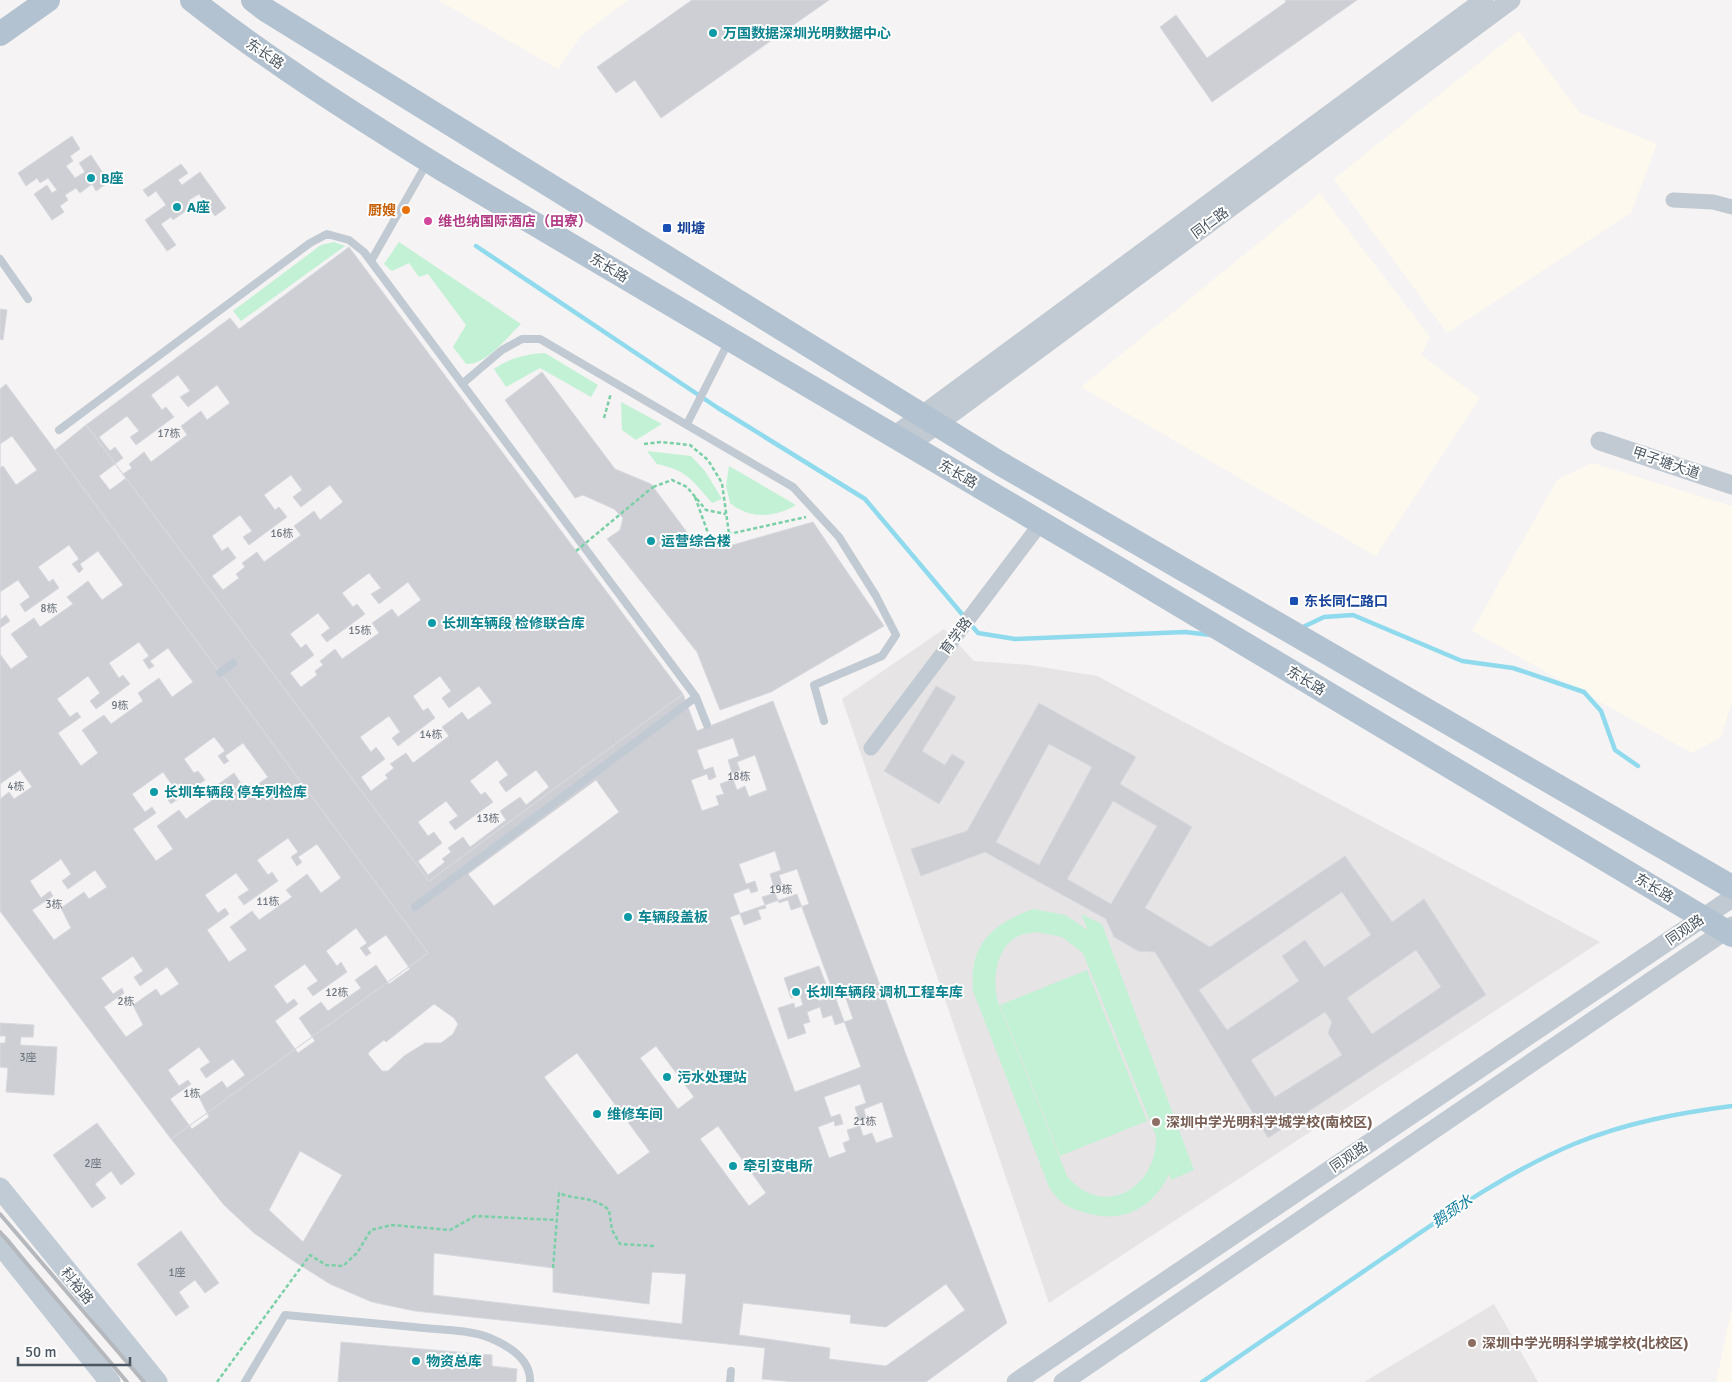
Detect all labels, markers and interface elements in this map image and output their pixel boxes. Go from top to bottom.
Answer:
place label: 万国数据深圳光明数据中心 [723,25,891,42]
marker: 万国数据深圳光明数据中心 [707,27,719,39]
street label: 东长路 [243,35,287,73]
place label: B座 [101,170,124,187]
marker: B座 [85,172,97,184]
place label: A座 [187,199,210,216]
marker: A座 [171,201,183,213]
place label: 厨嫂 [368,202,396,219]
marker: 厨嫂 [400,204,412,216]
street label: 同仁路 [1188,204,1232,242]
place label: 维也纳国际酒店（田寮） [438,213,592,230]
marker: 维也纳国际酒店（田寮） [422,215,434,227]
place label: 圳塘 [677,220,705,237]
marker: 圳塘 [661,222,673,234]
street label: 东长路 [587,250,631,286]
house number: 17栋 [158,427,180,440]
street label: 甲子塘大道 [1630,444,1702,482]
street label: 东长路 [936,456,980,492]
house number: 16栋 [271,527,293,540]
place label: 运营综合楼 [661,533,731,550]
marker: 运营综合楼 [645,535,657,547]
place label: 东长同仁路口 [1304,593,1388,610]
marker: 东长同仁路口 [1288,595,1300,607]
house number: 8栋 [41,602,57,615]
street label: 育学路 [937,614,975,658]
place label: 长圳车辆段 检修联合库 [442,615,585,632]
marker: 长圳车辆段 检修联合库 [426,617,438,629]
house number: 15栋 [349,624,371,637]
street label: 东长路 [1284,663,1328,699]
house number: 9栋 [112,699,128,712]
house number: 14栋 [420,728,442,741]
house number: 18栋 [728,770,750,783]
house number: 4栋 [8,780,24,793]
place label: 长圳车辆段 停车列检库 [164,784,307,801]
marker: 长圳车辆段 停车列检库 [148,786,160,798]
house number: 13栋 [477,812,499,825]
street label: 东长路 [1632,870,1676,906]
house number: 19栋 [770,883,792,896]
house number: 11栋 [257,895,279,908]
house number: 3栋 [46,898,62,911]
place label: 车辆段盖板 [638,909,708,926]
marker: 车辆段盖板 [622,911,634,923]
street label: 同观路 [1663,911,1707,949]
place label: 长圳车辆段 调机工程车库 [806,984,963,1001]
house number: 12栋 [326,986,348,999]
marker: 长圳车辆段 调机工程车库 [790,986,802,998]
house number: 2栋 [118,995,134,1008]
house number: 3座 [20,1051,36,1064]
place label: 污水处理站 [677,1069,747,1086]
marker: 污水处理站 [661,1071,673,1083]
house number: 1栋 [184,1087,200,1100]
place label: 维修车间 [607,1106,663,1123]
marker: 维修车间 [591,1108,603,1120]
place label: 深圳中学光明科学城学校(南校区) [1166,1114,1373,1131]
house number: 21栋 [854,1115,876,1128]
marker: 深圳中学光明科学城学校(南校区) [1150,1116,1162,1128]
street label: 同观路 [1327,1138,1371,1176]
house number: 2座 [85,1157,101,1170]
place label: 牵引变电所 [743,1158,813,1175]
marker: 牵引变电所 [727,1160,739,1172]
water label: 鹅颈水 [1428,1190,1477,1231]
street label: 科裕路 [57,1264,97,1308]
house number: 1座 [169,1266,185,1279]
scale bar [18,1334,130,1366]
place label: 深圳中学光明科学城学校(北校区) [1482,1335,1689,1352]
marker: 深圳中学光明科学城学校(北校区) [1466,1337,1478,1349]
text: 50 m [25,1343,56,1361]
place label: 物资总库 [426,1353,482,1370]
marker: 物资总库 [410,1355,422,1367]

